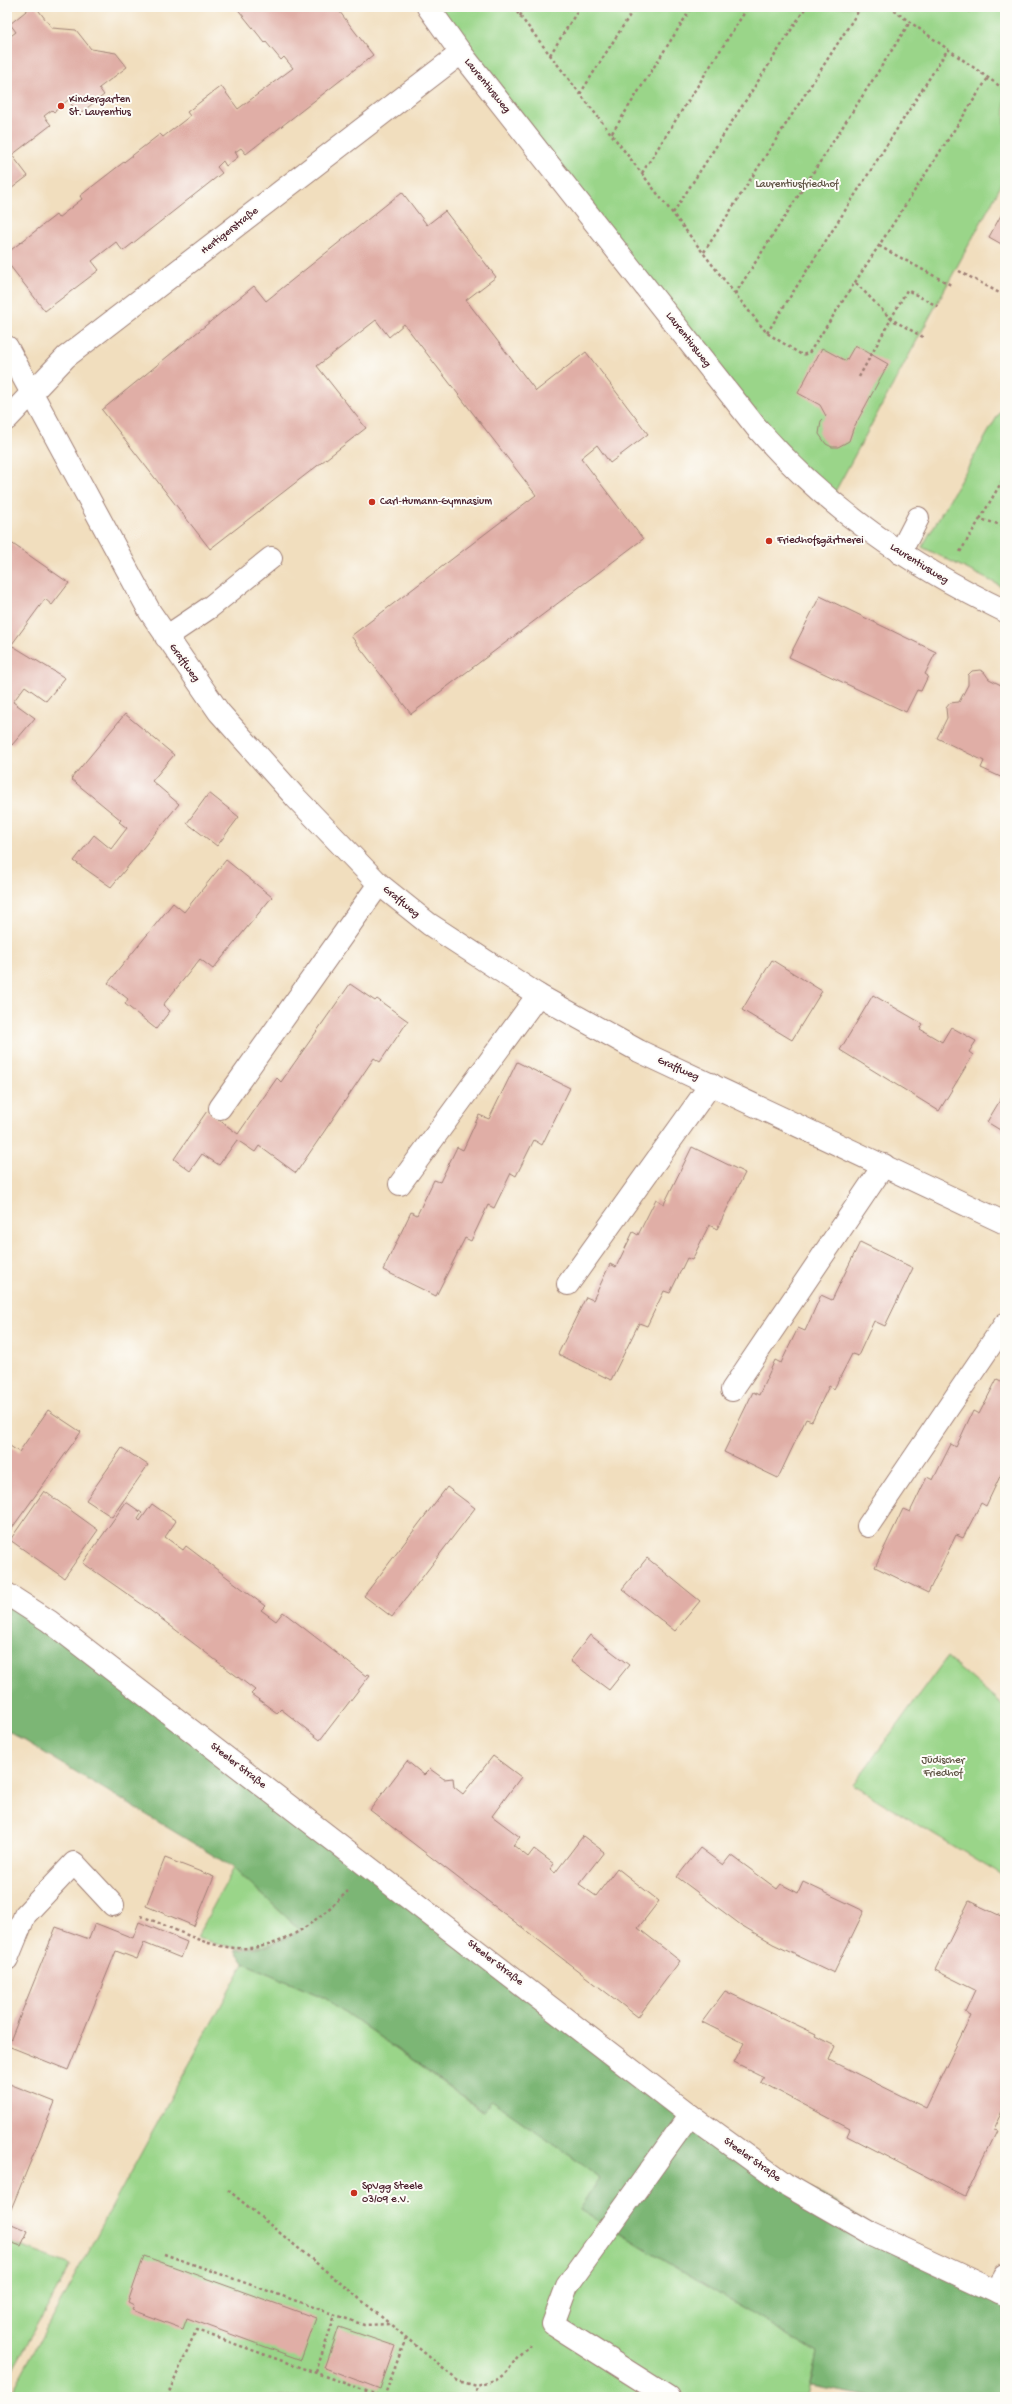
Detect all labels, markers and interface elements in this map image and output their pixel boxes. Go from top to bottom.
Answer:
street label: Laurentiusweg [461,56,513,116]
place label: Kindergarten St. Laurentius [69,94,132,119]
marker: Kindergarten St. Laurentius [56,101,66,111]
park label: Laurentiusfriedhof [756,178,840,191]
street label: Hertigerstraße [199,205,261,257]
street label: Laurentiusweg [663,310,713,370]
place label: Carl-Humann-Gymnasium [380,496,492,508]
marker: Carl-Humann-Gymnasium [367,497,377,507]
place label: Friedhofsgärtnerei [776,534,864,547]
marker: Friedhofsgärtnerei [764,536,774,546]
street label: Laurentiusweg [888,541,950,587]
street label: Graffweg [166,641,203,684]
street label: Graffweg [380,883,423,921]
street label: Graffweg [655,1054,701,1083]
street label: Steeler Straße [208,1740,269,1792]
park label: Jüdischer Friedhof [921,1755,966,1780]
street label: Steeler Straße [465,1937,526,1989]
street label: Steeler Straße [721,2135,783,2185]
place label: SpVgg Steele 03/09 e.V. [362,2181,423,2206]
marker: SpVgg Steele 03/09 e.V. [349,2188,359,2198]

